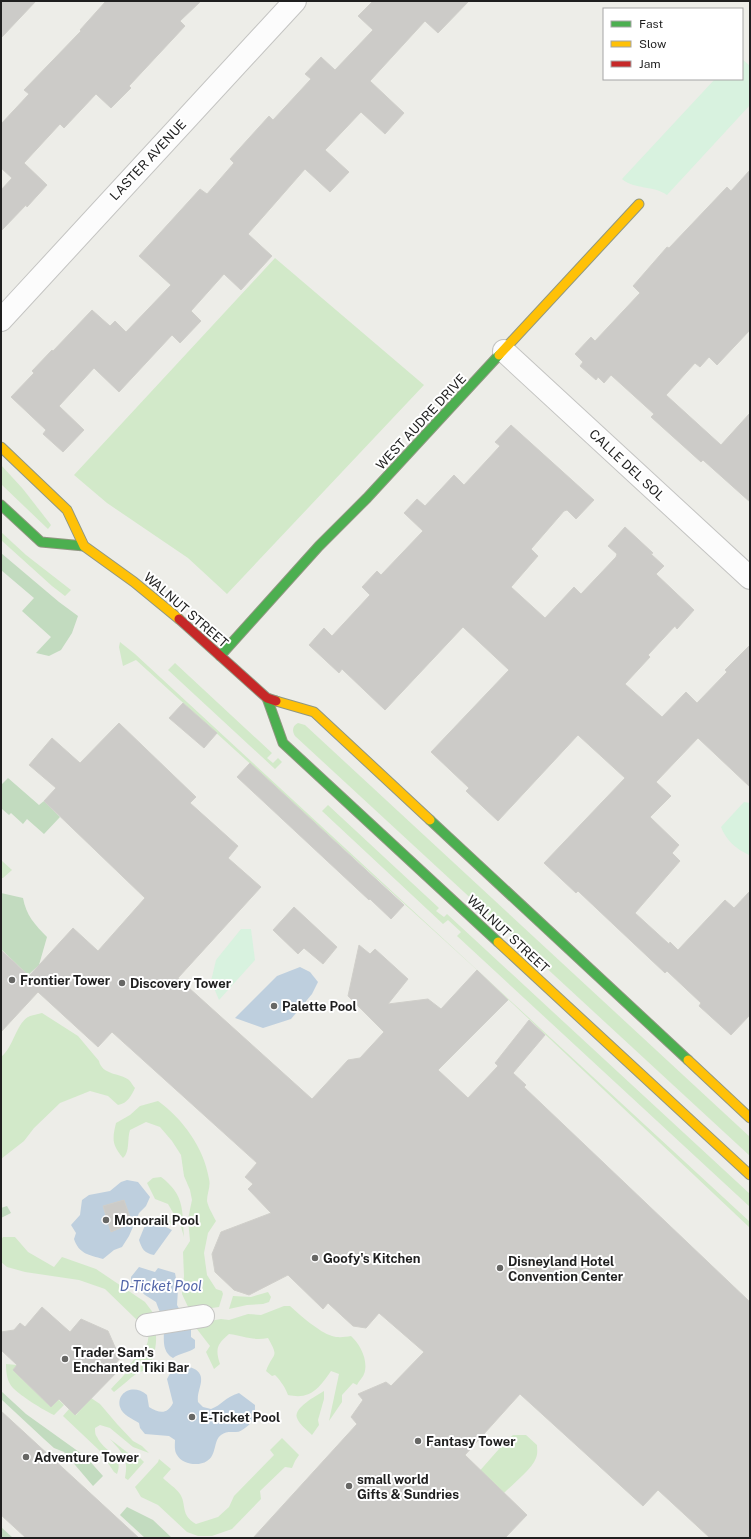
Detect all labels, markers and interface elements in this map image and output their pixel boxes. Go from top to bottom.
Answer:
legend [603,8,743,80]
text: Fast [639,17,664,31]
text: Slow [639,37,667,51]
text: Jam [639,57,661,71]
street label: LASTER AVENUE [107,117,189,203]
street label: WEST AUDRE DRIVE [373,371,469,473]
street label: CALLE DEL SOL [586,426,668,504]
street label: WALNUT STREET [141,569,231,651]
street label: WALNUT STREET [464,892,552,976]
place label: Frontier Tower [20,973,111,988]
marker: Frontier Tower [7,975,17,985]
place label: Discovery Tower [130,976,232,991]
marker: Discovery Tower [117,978,127,988]
place label: Palette Pool [282,999,357,1014]
marker: Palette Pool [269,1001,279,1011]
place label: Monorail Pool [114,1213,199,1228]
marker: Monorail Pool [101,1215,111,1225]
place label: Goofy's Kitchen [323,1251,421,1266]
marker: Goofy's Kitchen [310,1253,320,1263]
place label: Disneyland Hotel Convention Center [508,1254,624,1284]
marker: Disneyland Hotel Convention Center [495,1263,505,1273]
water label: D-Ticket Pool [120,1278,202,1294]
place label: Trader Sam's Enchanted Tiki Bar [73,1345,190,1375]
marker: Trader Sam's Enchanted Tiki Bar [60,1354,70,1364]
place label: E-Ticket Pool [200,1410,280,1425]
marker: E-Ticket Pool [187,1412,197,1422]
place label: Fantasy Tower [426,1434,516,1449]
marker: Fantasy Tower [413,1436,423,1446]
place label: Adventure Tower [34,1450,139,1465]
marker: Adventure Tower [21,1452,31,1462]
place label: small world Gifts & Sundries [357,1472,459,1502]
marker: small world Gifts & Sundries [344,1481,354,1491]

